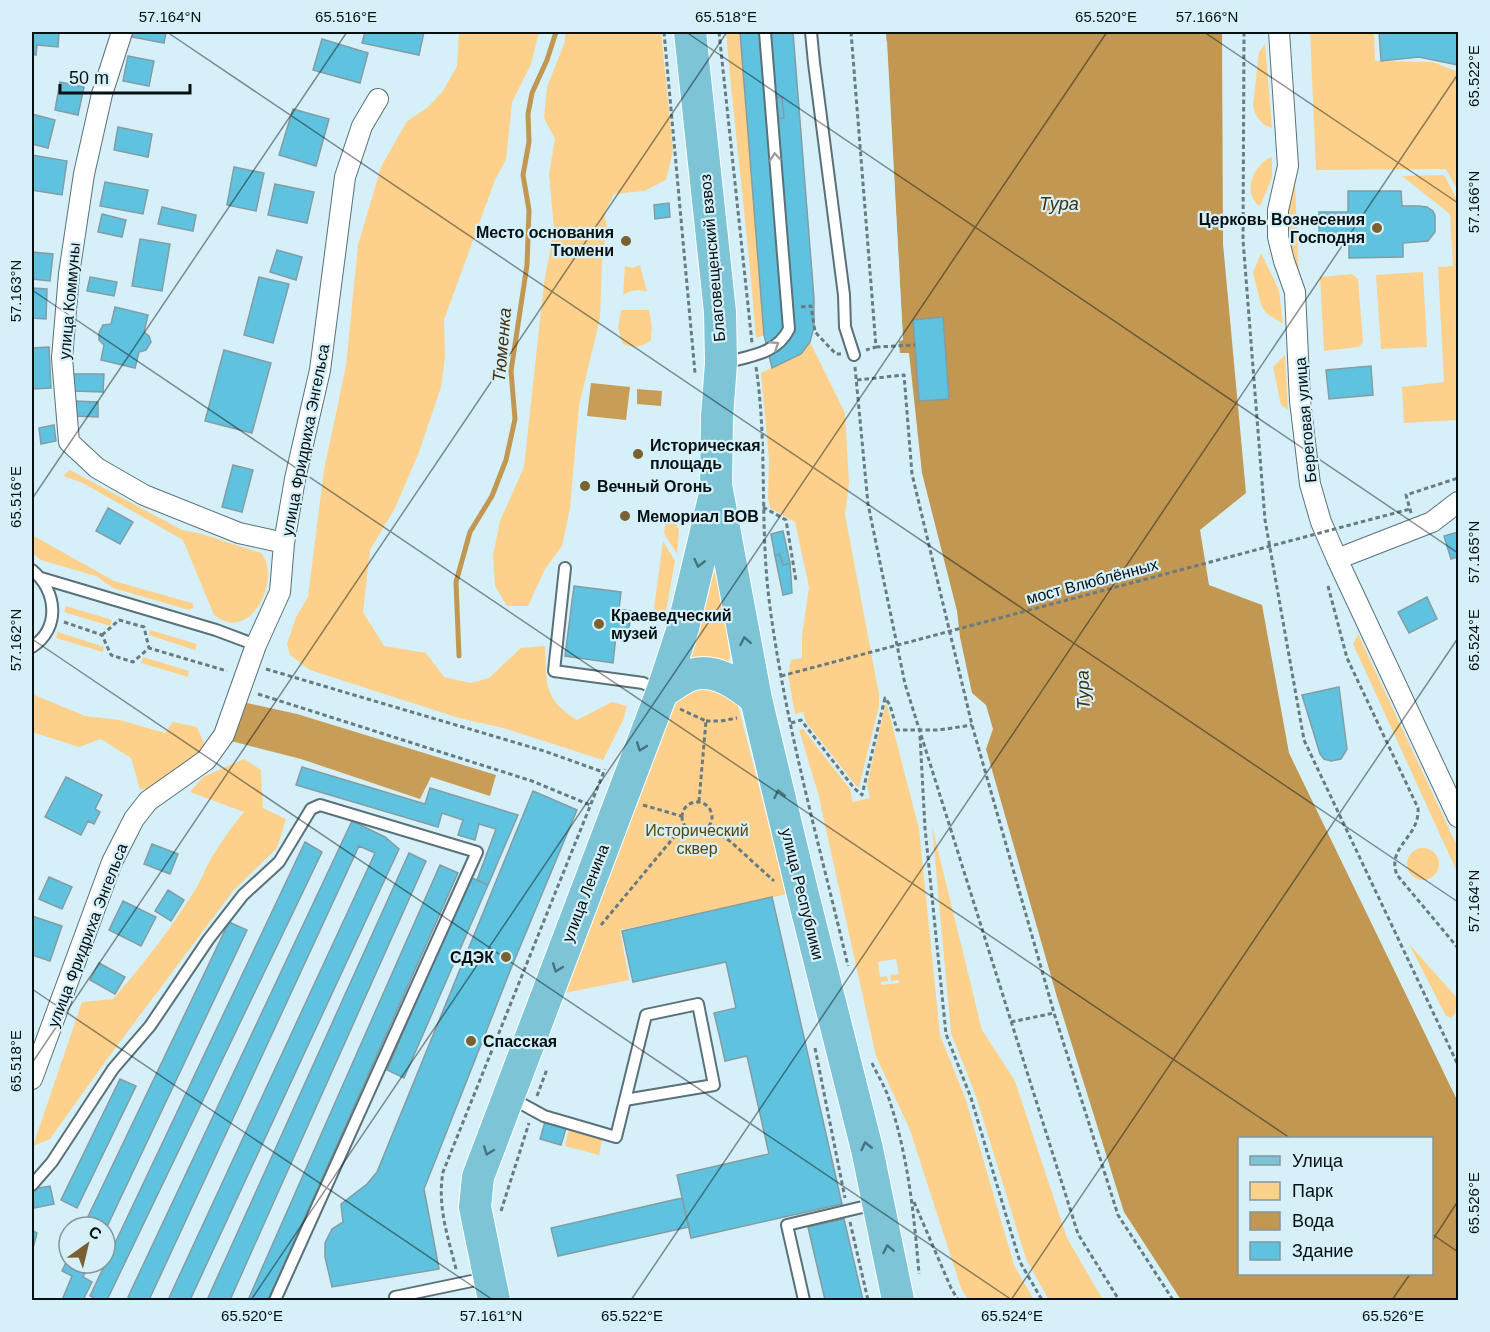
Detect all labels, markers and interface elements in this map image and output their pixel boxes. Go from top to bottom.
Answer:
text: 57.164°N [139,8,201,25]
text: 65.516°E [315,8,377,25]
text: 65.518°E [695,8,757,25]
text: 65.520°E [1075,8,1137,25]
text: 57.166°N [1176,8,1238,25]
text: 65.522°E [1465,45,1482,107]
scale bar [60,57,190,95]
text: 50 m [69,68,109,88]
one-way arrow [769,152,782,161]
text: 57.166°N [1465,171,1482,233]
street label: Благовещенский взвоз [697,173,728,342]
water label: Тура [1039,194,1079,214]
place label: Церковь Вознесения Господня [1199,211,1365,246]
marker: Церковь Вознесения Господня [1370,221,1384,235]
place label: Место основания Тюмени [476,224,614,259]
marker: Место основания Тюмени [619,234,633,248]
street label: улица Коммуны [56,242,83,360]
text: 57.163°N [7,260,24,322]
water label: Тюменка [489,307,515,383]
one-way arrow [769,341,780,352]
street label: улица Фридриха Энгельса [278,342,333,538]
street label: Береговая улица [1292,356,1319,483]
place label: Историческая площадь [650,437,761,472]
marker: Историческая площадь [631,447,645,461]
text: 65.516°E [7,466,24,528]
place label: Вечный Огонь [597,478,712,495]
marker: Вечный Огонь [578,479,592,493]
place label: Мемориал ВОВ [637,508,759,525]
marker: Мемориал ВОВ [618,509,632,523]
text: 57.165°N [1465,521,1482,583]
street label: мост Влюблённых [1024,556,1160,607]
one-way arrow [693,557,706,567]
place label: Краеведческий музей [611,607,732,642]
text: 57.162°N [7,609,24,671]
text: 65.524°E [1465,609,1482,671]
marker: Краеведческий музей [592,617,606,631]
one-way arrow [740,637,752,646]
water label: Тура [1072,670,1094,710]
one-way arrow [636,741,648,752]
one-way arrow [774,789,787,799]
park label: Исторический сквер [645,822,749,857]
street label: улица Республики [778,827,827,962]
street label: улица Фридриха Энгельса [44,841,130,1029]
street label: улица Ленина [559,842,612,944]
text: 57.164°N [1465,870,1482,932]
place label: СДЭК [450,949,494,966]
marker: СДЭК [499,950,513,964]
one-way arrow [552,962,564,973]
text: 65.518°E [7,1030,24,1092]
place label: Спасская [483,1033,557,1050]
marker: Спасская [464,1034,478,1048]
legend [1238,1137,1433,1275]
one-way arrow [861,1142,874,1152]
one-way arrow [482,1145,495,1156]
text: Улица [1292,1151,1344,1171]
text: 65.526°E [1465,1172,1482,1234]
text: Парк [1292,1181,1333,1201]
text: Вода [1292,1211,1335,1231]
north arrow [57,1215,117,1275]
text: С [86,1223,105,1244]
text: Здание [1292,1241,1353,1261]
one-way arrow [882,1244,895,1254]
text: 65.520°E [221,1307,283,1324]
text: 57.161°N [460,1307,522,1324]
text: 65.522°E [601,1307,663,1324]
text: 65.524°E [981,1307,1043,1324]
text: 65.526°E [1362,1307,1424,1324]

